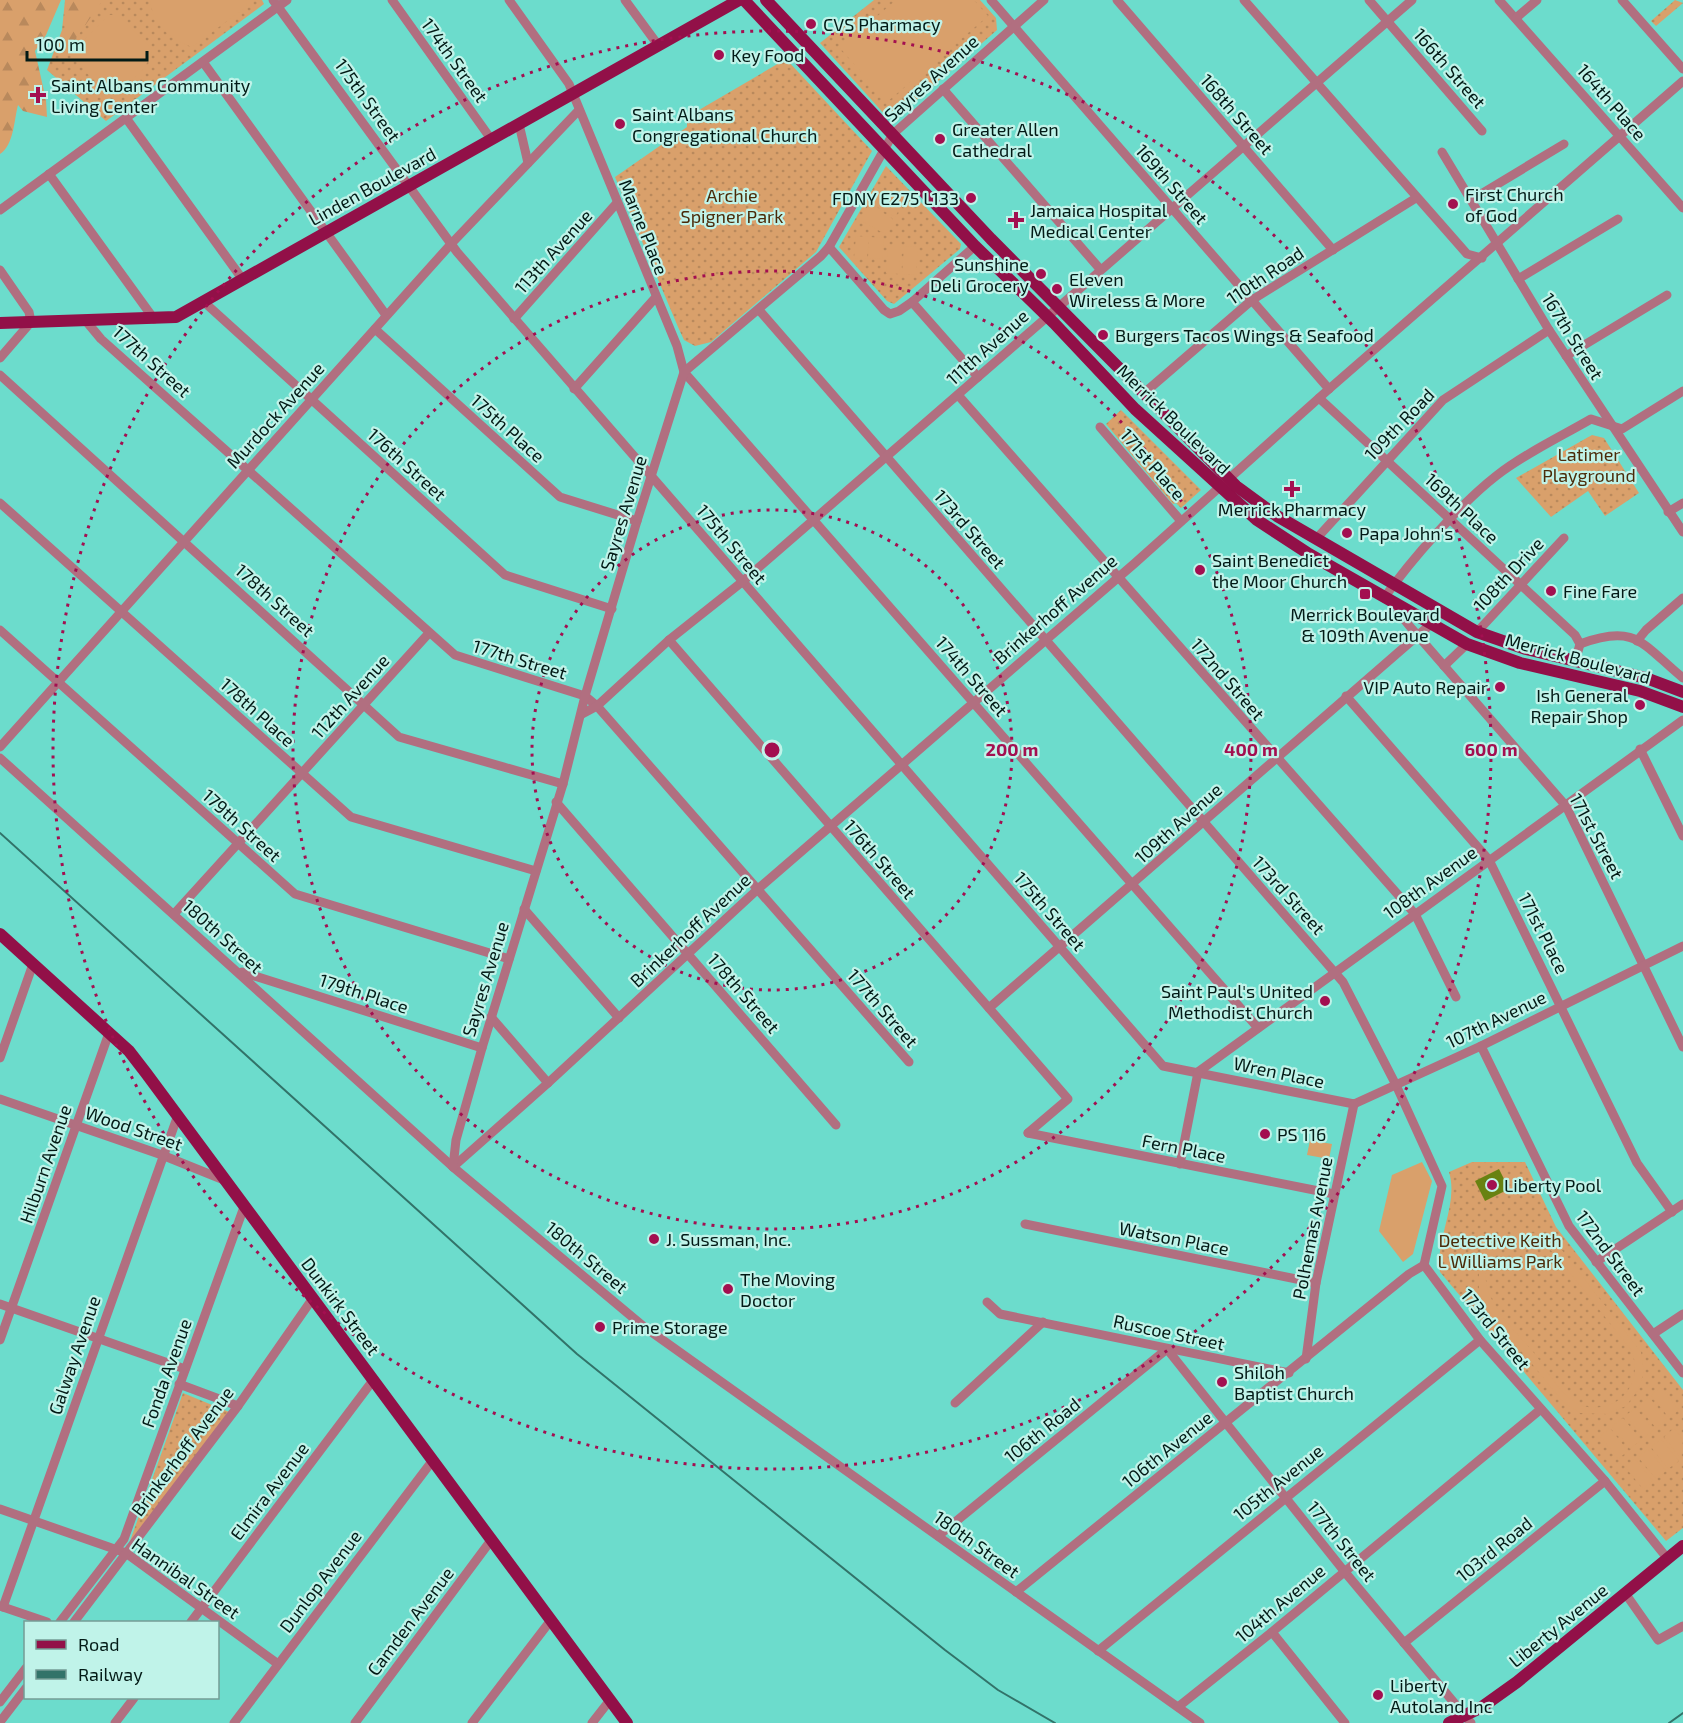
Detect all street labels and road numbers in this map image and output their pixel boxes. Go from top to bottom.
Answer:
street label: 174th Street [417,14,493,107]
street label: 166th Street [1409,23,1491,113]
street label: Sayres Avenue [879,30,983,126]
street label: 175th Street [330,54,406,146]
street label: 164th Place [1573,59,1651,145]
street label: 168th Street [1196,69,1278,159]
street label: 169th Street [1131,139,1213,229]
street label: Linden Boulevard [305,142,439,230]
street label: Marne Place [615,176,673,278]
street label: 113th Avenue [510,204,596,298]
street label: 110th Road [1222,241,1308,309]
street label: 167th Street [1538,289,1608,384]
street label: 111th Avenue [941,304,1033,390]
street label: 177th Street [109,320,195,402]
street label: Murdock Avenue [222,357,328,473]
street label: Merrick Boulevard [1113,359,1235,479]
street label: 109th Road [1359,384,1439,464]
street label: 175th Place [467,389,549,467]
street label: 176th Street [363,423,451,505]
street label: 171st Place [1116,424,1190,504]
street label: Sayres Avenue [595,453,651,573]
street label: 169th Place [1420,468,1504,548]
street label: 173rd Street [930,485,1010,573]
street label: 175th Street [692,500,772,588]
street label: 108th Drive [1468,532,1548,616]
street label: Brinkerhoff Avenue [989,549,1121,669]
street label: 178th Street [231,559,319,641]
street label: Merrick Boulevard [1503,628,1653,688]
street label: 174th Street [931,631,1013,721]
street label: 177th Street [470,634,570,684]
street label: 172nd Street [1186,634,1270,725]
street label: 112th Avenue [306,649,394,743]
street label: 178th Place [216,673,300,751]
street label: 109th Avenue [1130,778,1226,868]
street label: 179th Street [198,784,286,866]
street label: 171st Street [1565,790,1629,883]
street label: 176th Street [840,815,921,903]
street label: 108th Avenue [1379,841,1481,923]
street label: 173rd Street [1248,851,1330,939]
street label: 175th Street [1010,867,1090,955]
street label: Brinkerhoff Avenue [625,869,755,991]
street label: 171st Place [1514,889,1574,977]
street label: 180th Street [178,894,268,978]
street label: Sayres Avenue [457,919,513,1039]
street label: 178th Street [703,949,785,1038]
street label: 177th Street [843,964,923,1052]
street label: 179th Place [317,968,411,1018]
street label: 107th Avenue [1442,985,1550,1053]
street label: Wren Place [1232,1052,1326,1092]
street label: Wood Street [82,1101,186,1155]
street label: Hilburn Avenue [14,1102,76,1226]
street label: Fern Place [1140,1129,1228,1167]
street label: Polhemas Avenue [1287,1155,1337,1301]
street label: 172nd Street [1572,1206,1650,1300]
street label: 180th Street [542,1216,633,1298]
street label: Watson Place [1117,1217,1231,1259]
street label: Dunkirk Street [297,1253,385,1359]
street label: 173rd Street [1457,1284,1535,1374]
street label: Galway Avenue [43,1293,105,1417]
street label: Ruscoe Street [1111,1309,1227,1355]
street label: Fonda Avenue [136,1316,196,1430]
street label: Brinkerhoff Avenue [126,1382,238,1520]
street label: 106th Road [1000,1393,1084,1467]
street label: 106th Avenue [1118,1406,1216,1492]
street label: Elmira Avenue [225,1438,313,1544]
street label: 105th Avenue [1229,1439,1327,1525]
street label: 177th Street [1303,1496,1381,1586]
street label: 180th Street [930,1506,1024,1582]
street label: 103rd Road [1452,1512,1536,1586]
street label: Dunlop Avenue [274,1525,366,1637]
street label: Hannibal Street [128,1533,244,1623]
street label: 104th Avenue [1231,1559,1329,1647]
street label: Camden Avenue [362,1562,458,1680]
street label: Liberty Avenue [1504,1578,1612,1672]

